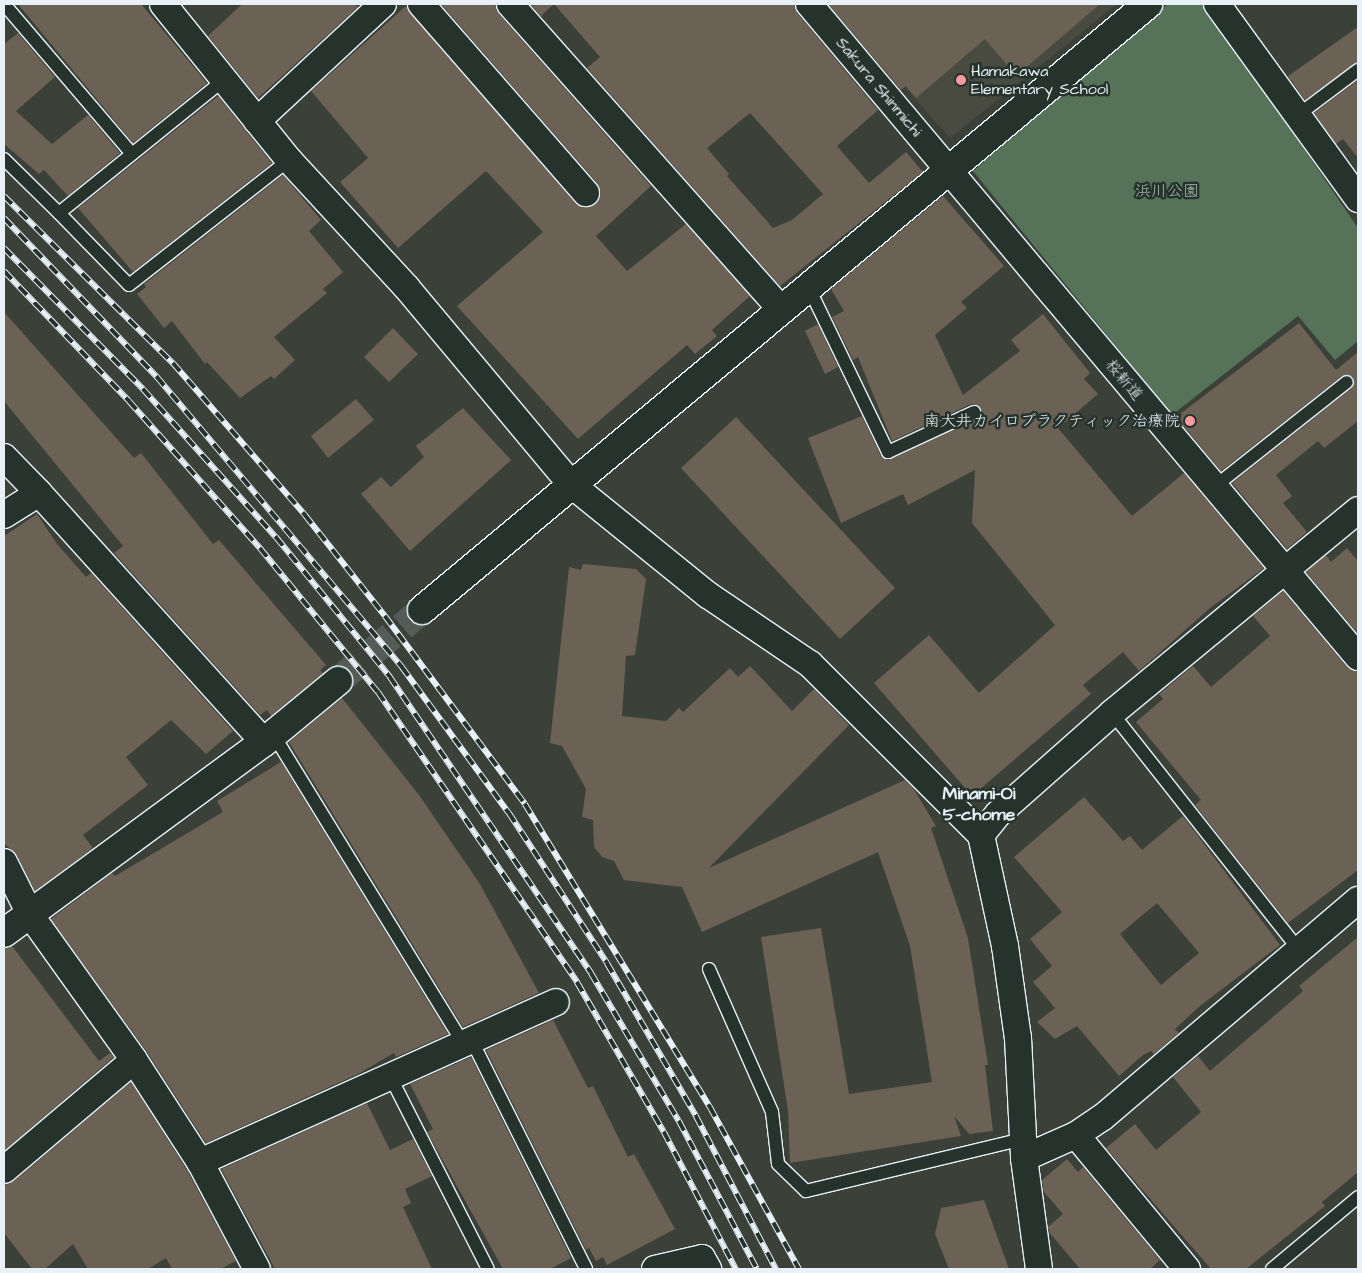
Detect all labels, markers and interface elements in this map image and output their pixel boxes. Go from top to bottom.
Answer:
street label: Sakura Shinmichi [832,33,926,141]
place label: Hamakawa Elementary School [971,61,1108,99]
marker: Hamakawa Elementary School [955,74,967,86]
park label: 浜川公園 [1135,181,1199,201]
street label: 桜新道 [1101,355,1147,405]
place label: 南大井カイロプラクティック治療院 [924,411,1180,431]
marker: 南大井カイロプラクティック治療院 [1184,415,1196,427]
district label: Minami-Oi 5-chome [943,784,1015,826]

